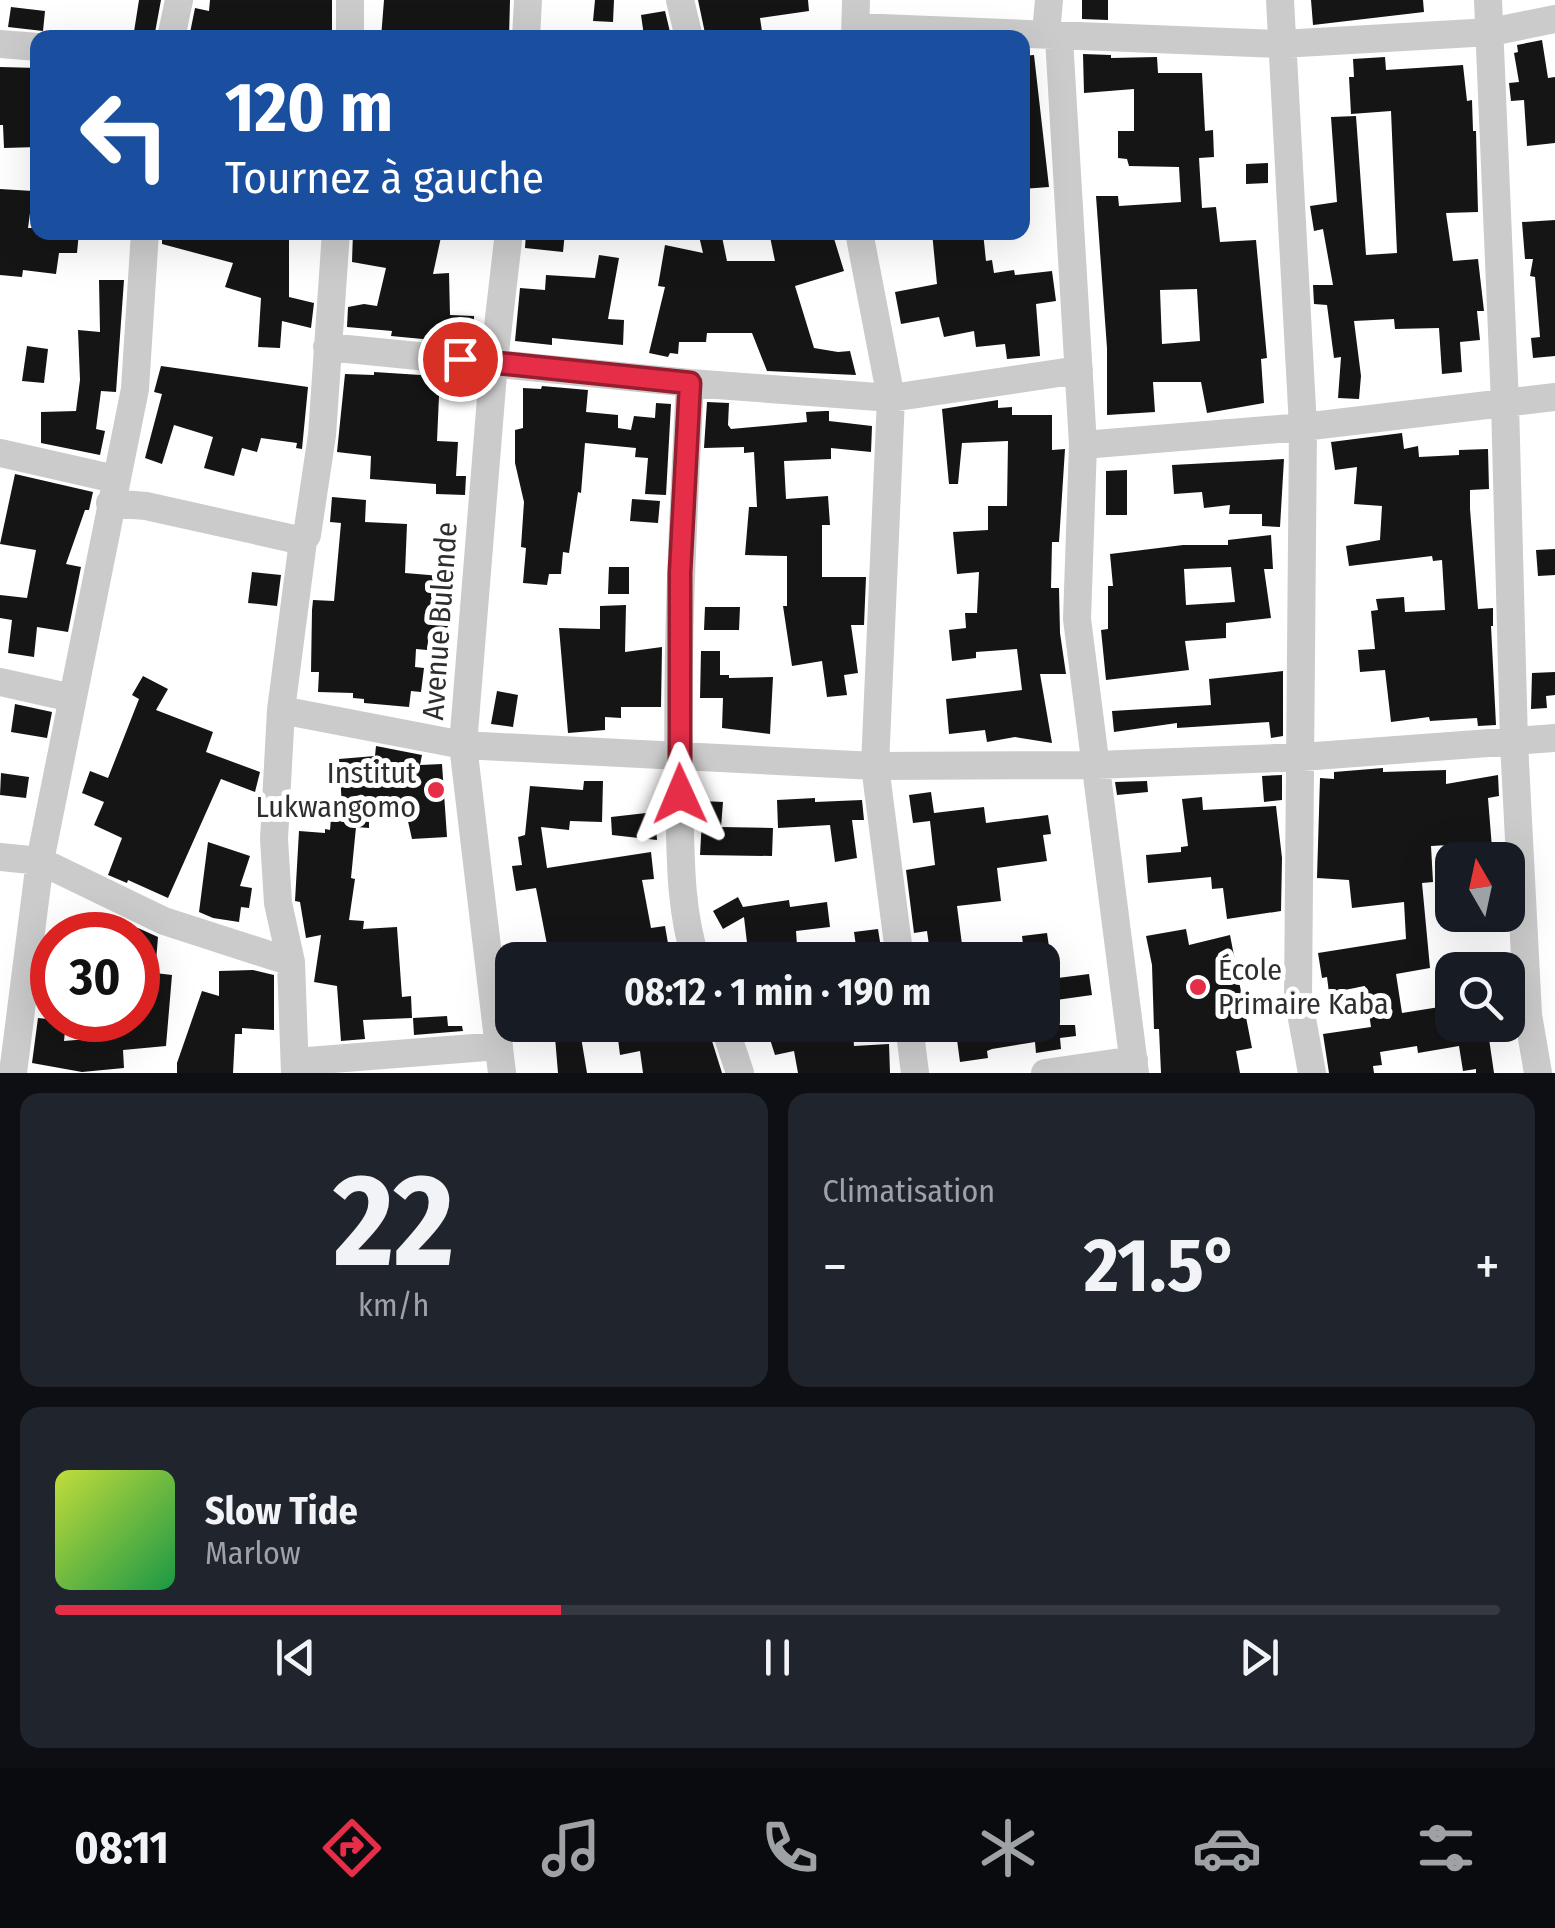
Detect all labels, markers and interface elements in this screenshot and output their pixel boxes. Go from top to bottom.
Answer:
text: 120 m [225,66,393,150]
icon: left [60,70,190,200]
text: Tournez à gauche [225,151,544,205]
pin [418,317,503,402]
icon: arrive [433,332,488,387]
street label: Avenue Bulende [415,521,465,721]
position arrow [628,742,732,846]
place label: Institut Lukwangomo [255,755,416,825]
marker: Institut Lukwangomo [425,779,447,801]
north arrow [1435,842,1525,932]
map controls [1435,842,1525,1042]
speed limit sign: 30 [30,912,160,1042]
place label: École Primaire Kaba [1218,952,1389,1022]
button: search [1435,952,1525,1042]
text: 08:12 · 1 min · 190 m [624,969,931,1015]
marker: École Primaire Kaba [1187,976,1209,998]
text: 22 [334,1143,454,1299]
text: Climatisation [823,1172,995,1210]
text: 21.5° [1084,1221,1238,1311]
text: − [823,1234,847,1300]
text: + [1475,1234,1500,1300]
text: km/h [358,1286,429,1324]
text: Slow Tide [205,1488,358,1534]
text: Marlow [205,1534,301,1572]
icon: previous [268,1630,323,1685]
icon: pause [750,1630,805,1685]
icon: next [1232,1630,1287,1685]
icon: directions [317,1813,387,1883]
icon: music [536,1813,606,1883]
icon: phone [755,1813,825,1883]
icon: climate [973,1813,1043,1883]
icon: car [1192,1813,1262,1883]
icon: filters [1411,1813,1481,1883]
text: 08:11 [74,1821,169,1875]

